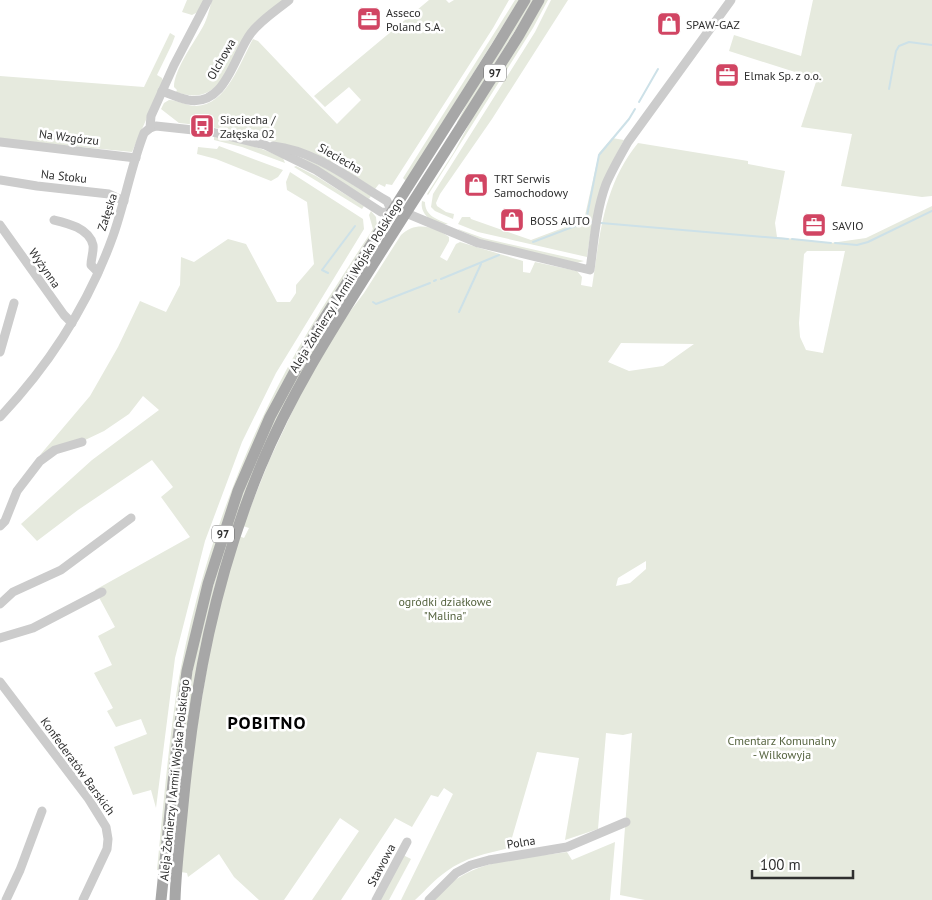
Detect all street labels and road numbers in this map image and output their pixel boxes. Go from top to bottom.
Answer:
street label: Olchowa [203,36,239,82]
road number: 97 [484,64,506,82]
street label: Na Wzgórzu [38,126,100,148]
street label: Sieciecha [315,139,365,177]
street label: Na Stoku [40,166,88,186]
street label: Załęska [94,191,120,233]
street label: Aleja Żołnierzy I Armii Wojska Polskiego [286,195,406,375]
street label: Wyżynna [26,245,64,291]
road number: 97 [212,526,234,542]
street label: Aleja Żołnierzy I Armii Wojska Polskiego [156,678,192,882]
street label: Konfederatów Barskich [38,714,118,818]
street label: Polna [506,832,536,852]
street label: Stawowa [364,841,398,889]

